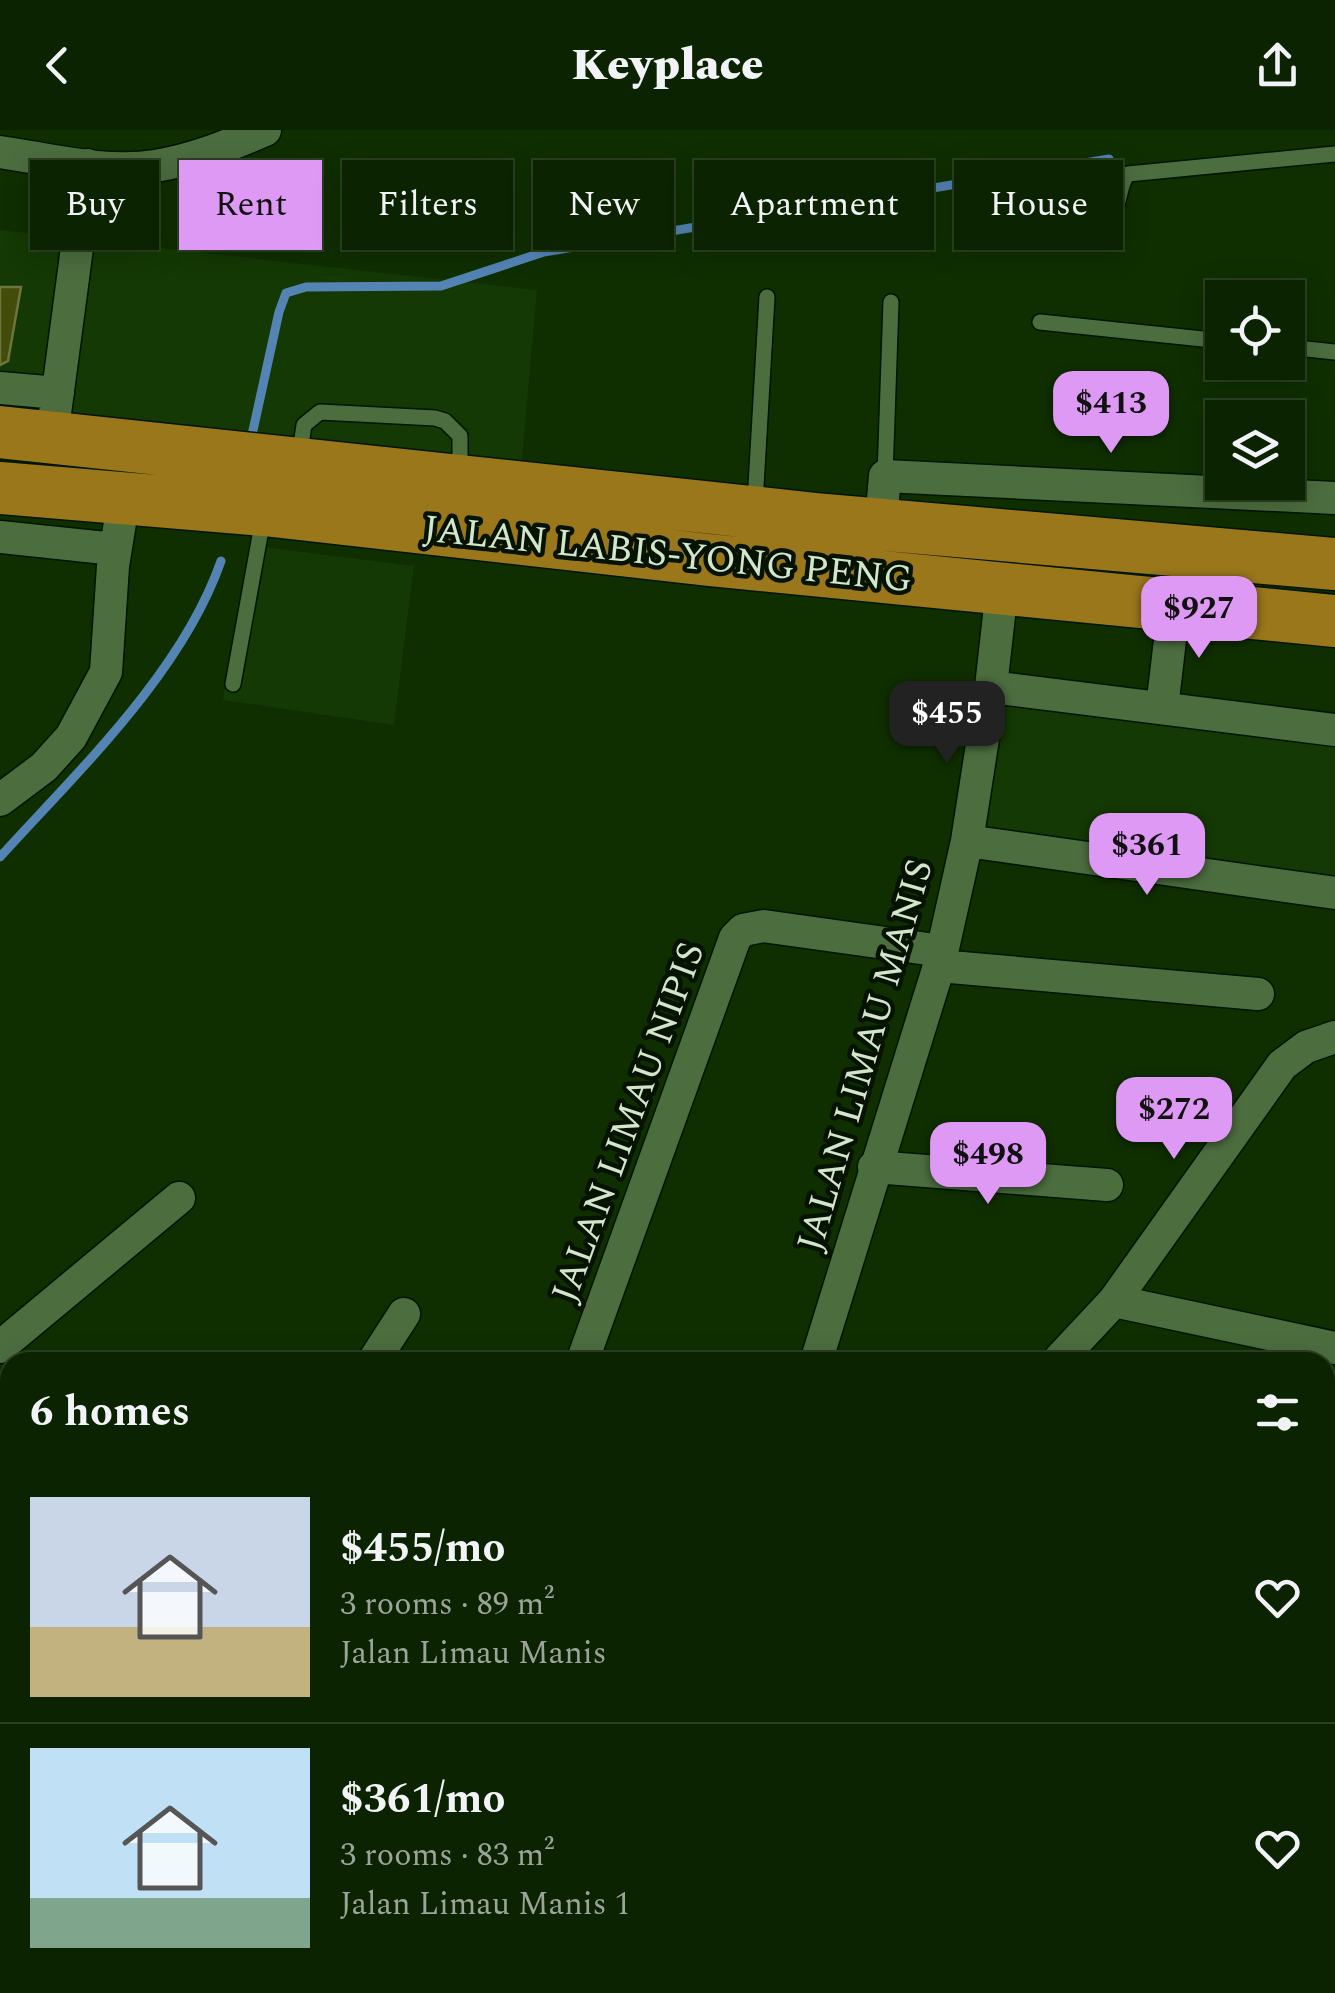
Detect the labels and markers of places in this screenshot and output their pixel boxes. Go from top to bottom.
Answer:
pin: $413 [1052,371,1170,456]
pin: $927 [1140,576,1258,661]
pin: $455 [888,681,1006,766]
pin: $361 [1088,813,1206,898]
pin: $272 [1115,1077,1233,1162]
pin: $498 [929,1122,1047,1207]

